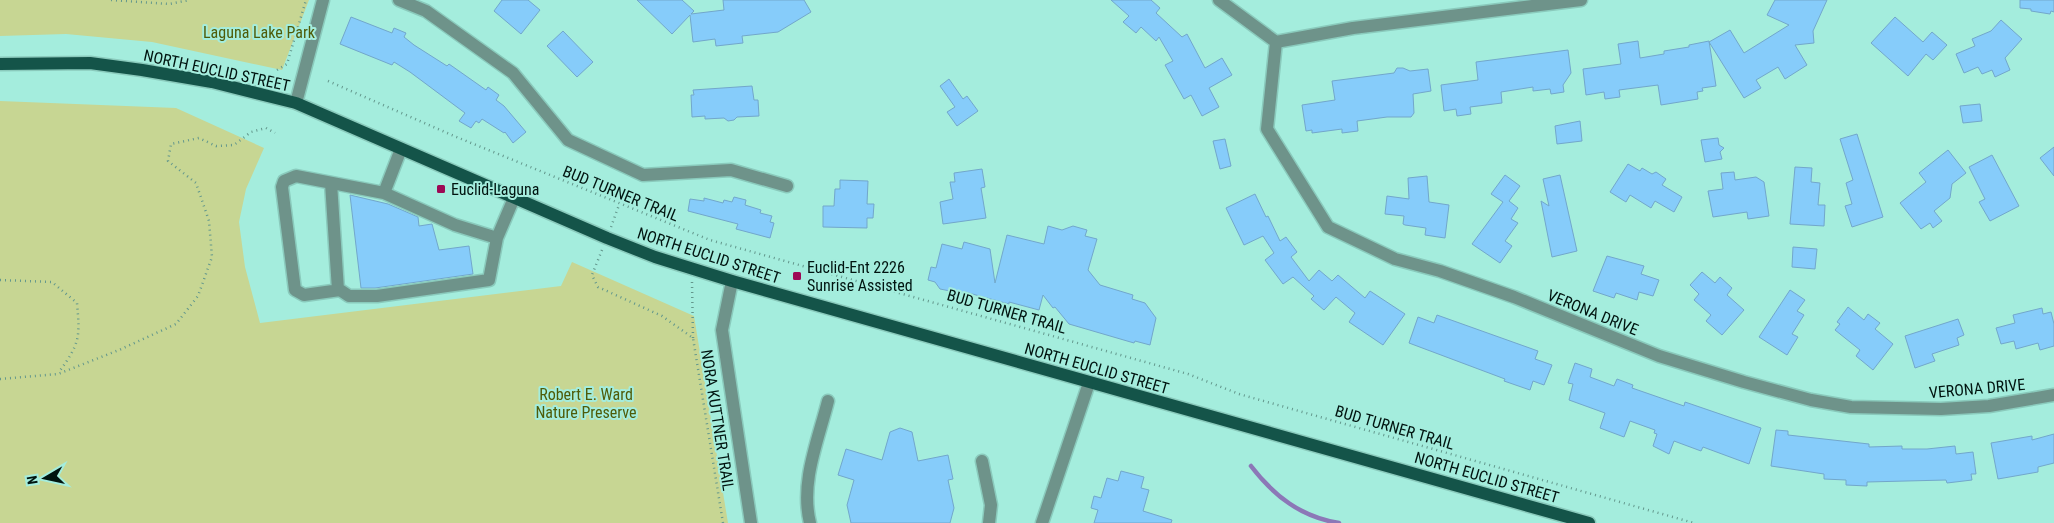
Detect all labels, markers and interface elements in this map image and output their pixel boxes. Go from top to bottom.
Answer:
park label: Laguna Lake Park [203,23,316,42]
street label: NORTH EUCLID STREET [142,46,292,95]
street label: BUD TURNER TRAIL [560,162,682,226]
place label: Euclid-Laguna [451,180,540,199]
marker: Euclid-Laguna [435,183,447,195]
street label: NORTH EUCLID STREET [635,223,783,288]
place label: Euclid-Ent 2226 Sunrise Assisted [807,258,913,295]
marker: Euclid-Ent 2226 Sunrise Assisted [791,270,803,282]
street label: BUD TURNER TRAIL [945,285,1069,338]
street label: VERONA DRIVE [1545,286,1641,339]
street label: NORTH EUCLID STREET [1023,339,1171,398]
street label: NORA KUTTNER TRAIL [697,348,738,492]
street label: VERONA DRIVE [1928,375,2026,402]
park label: Robert E. Ward Nature Preserve [535,385,637,422]
street label: BUD TURNER TRAIL [1333,401,1457,454]
street label: NORTH EUCLID STREET [1413,448,1561,507]
north arrow [20,453,70,503]
text: N [24,475,41,486]

